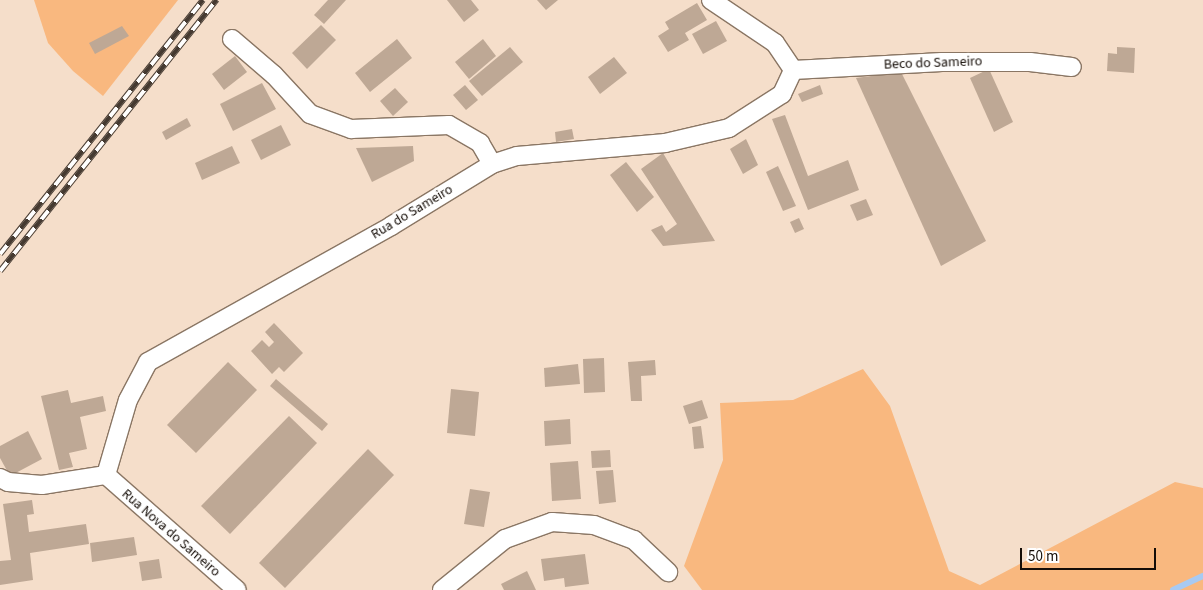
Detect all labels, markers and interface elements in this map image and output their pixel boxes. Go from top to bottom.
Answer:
street label: Beco do Sameiro [883,53,983,73]
street label: Rua do Sameiro [368,181,456,243]
street label: Rua Nova do Sameiro [118,486,224,580]
scale bar [1023,538,1159,570]
text: 50 m [1028,546,1058,567]

